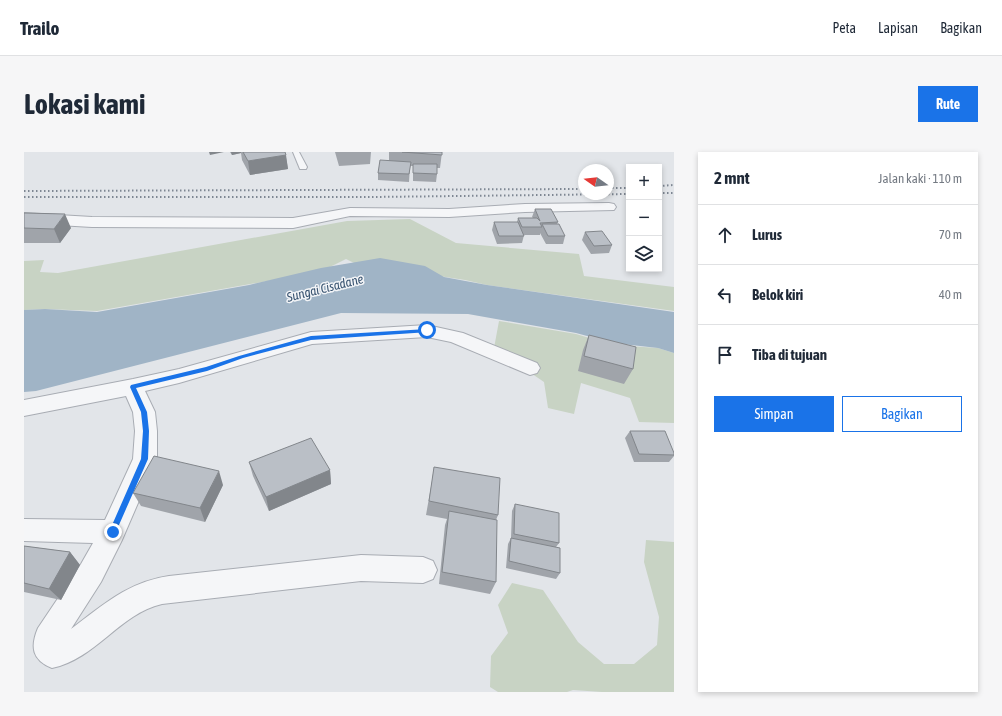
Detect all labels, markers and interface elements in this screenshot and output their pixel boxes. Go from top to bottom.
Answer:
text: Trailo [20,17,59,39]
text: Peta [832,20,856,36]
text: Lapisan [878,20,918,36]
text: Bagikan [940,20,982,36]
button: Rute [918,86,978,122]
text: Lokasi kami [24,88,145,120]
north arrow [578,164,614,200]
map controls [626,164,662,272]
button: + [626,164,662,200]
text: 2 mnt [714,168,750,188]
text: Jalan kaki · 110 m [878,171,962,186]
button: − [626,200,662,236]
icon: ahead [714,224,736,246]
text: Lurus [752,226,782,243]
text: 70 m [939,227,962,242]
button: layers [626,236,662,272]
water label: Sungai Cisadane [284,271,365,305]
icon: left [714,284,736,306]
text: Belok kiri [752,286,803,303]
text: 40 m [939,287,962,302]
route start [418,321,436,339]
icon: arrive [714,344,736,366]
text: Tiba di tujuan [752,346,827,363]
button: Simpan [714,396,834,432]
button: Bagikan [842,396,962,432]
route end [104,523,122,541]

